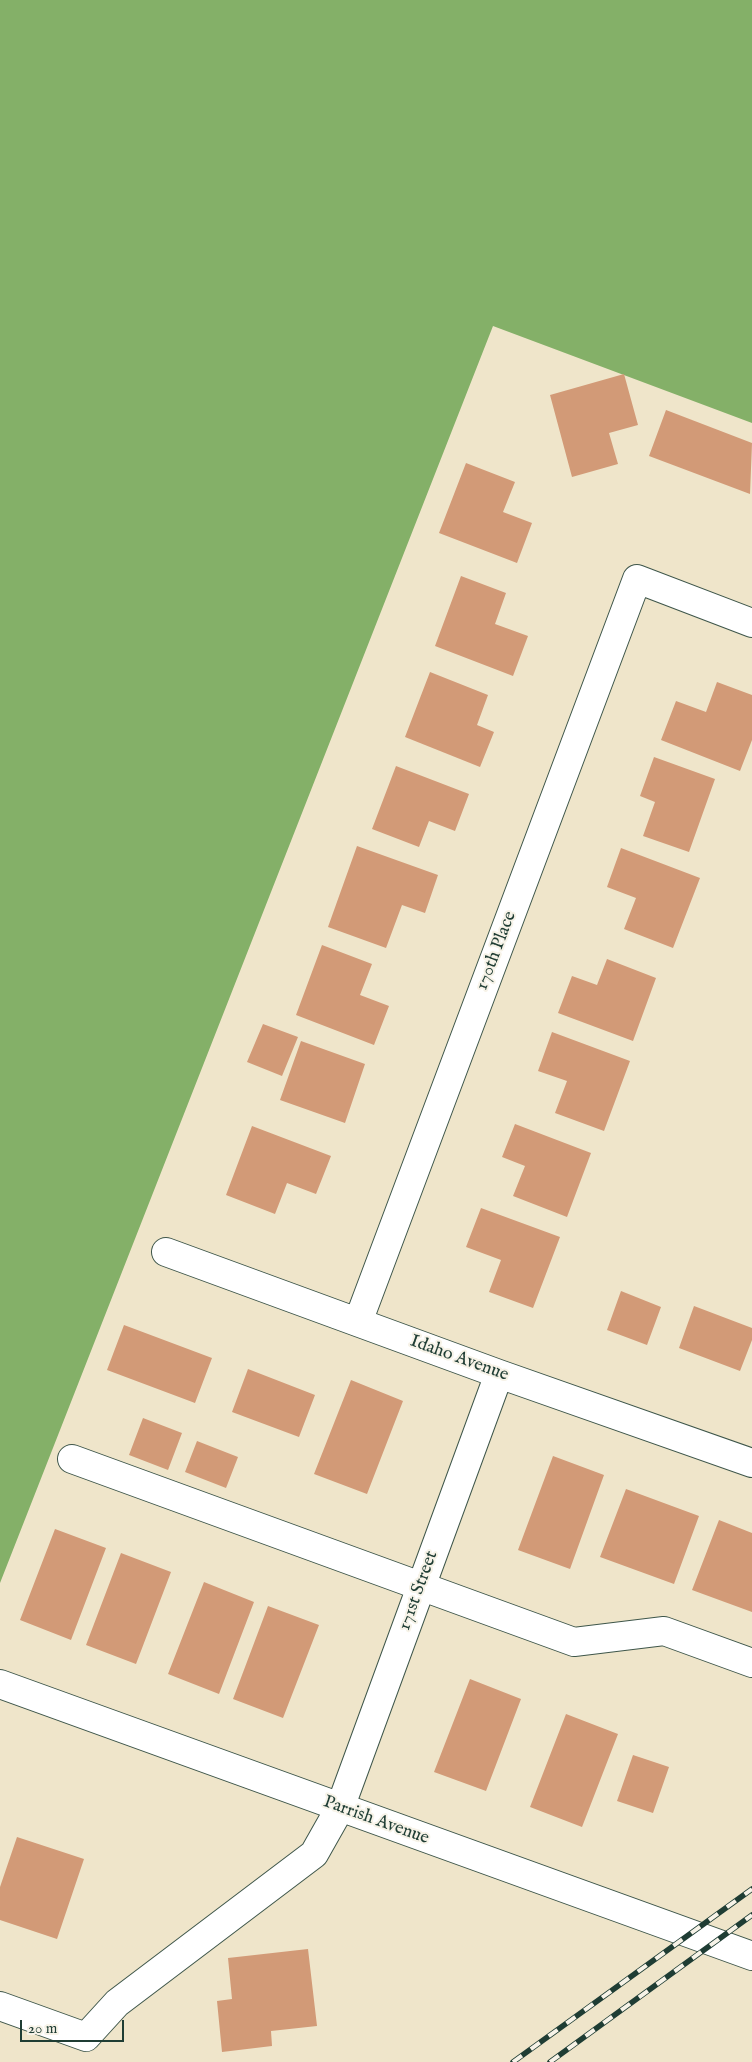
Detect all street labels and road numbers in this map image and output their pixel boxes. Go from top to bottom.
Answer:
street label: 170th Place [472,908,522,994]
street label: Idaho Avenue [407,1331,511,1387]
street label: 171st Street [395,1548,443,1634]
street label: Parrish Avenue [320,1792,432,1850]

